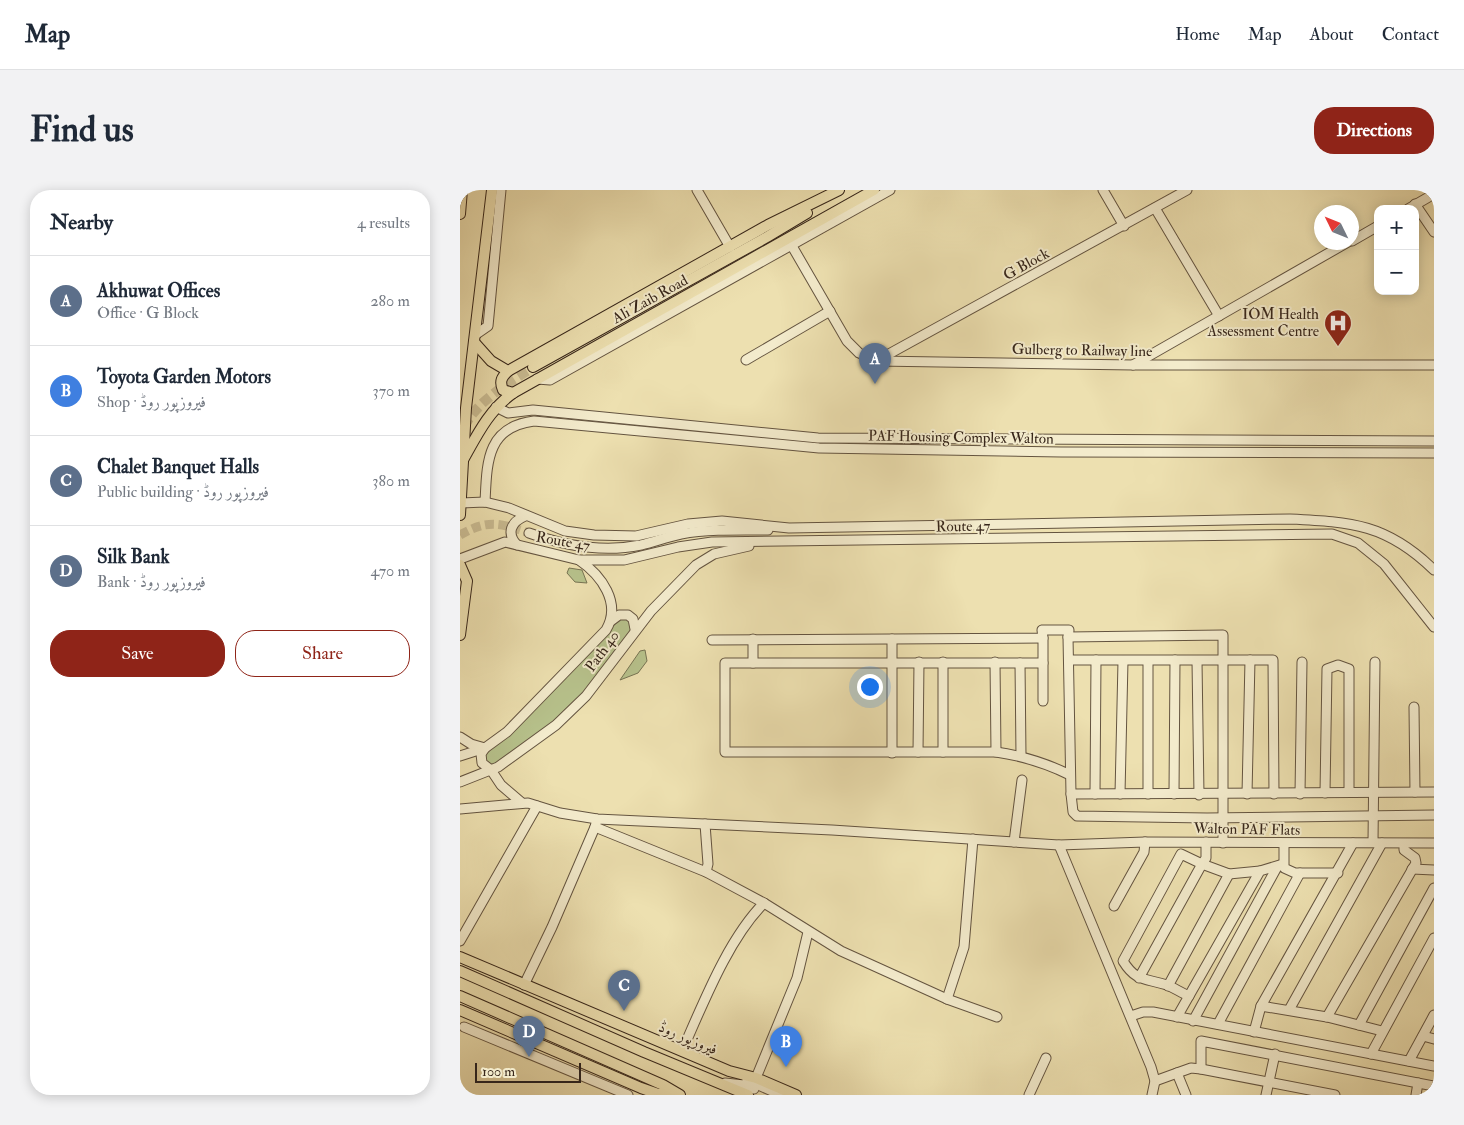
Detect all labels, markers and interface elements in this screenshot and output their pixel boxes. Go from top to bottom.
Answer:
text: Map [25,19,70,50]
text: Home [1175,23,1220,46]
text: Map [1248,23,1282,46]
text: About [1310,23,1354,46]
text: Contact [1382,23,1439,46]
button: Directions [1314,107,1434,154]
text: Find us [30,108,134,152]
north arrow [1314,205,1359,250]
map controls [1374,205,1419,295]
button: + [1374,205,1419,250]
text: Nearby [50,209,113,236]
text: 4 results [357,213,410,233]
street label: G Block [1000,244,1053,285]
button: − [1374,250,1419,295]
street label: Ali Zaib Road [608,271,692,329]
text: Akhuwat Offices [97,279,220,303]
text: A [61,291,71,311]
text: 280 m [370,291,410,311]
text: Office · G Block [97,303,199,323]
place label: IOM Health Assessment Centre [1207,305,1319,341]
hospital icon: IOM Health Assessment Centre [1323,308,1353,347]
street label: Gulberg to Railway line [1012,340,1152,361]
pin: A [859,343,891,384]
text: Toyota Garden Motors [97,365,271,389]
text: B [61,381,71,401]
text: 370 m [373,381,410,401]
text: Shop · فیروزپور روڈ [97,392,206,412]
street label: PAF Housing Complex Walton [868,426,1054,450]
text: Chalet Banquet Halls [97,455,259,479]
text: C [60,471,72,491]
text: 380 m [372,471,410,491]
text: Public building · فیروزپور روڈ [97,482,269,502]
street label: Route 47 [936,517,991,536]
street label: Route 47 [534,527,591,556]
text: Silk Bank [97,545,170,569]
text: D [59,561,73,581]
text: 470 m [370,561,410,581]
text: Bank · فیروزپور روڈ [97,572,206,592]
street label: Path 40 [581,627,624,676]
button: Save [50,630,225,677]
button: Share [235,630,410,677]
your location [857,674,883,700]
street label: Walton PAF Flats [1193,819,1300,840]
pin: C [608,970,640,1011]
pin: D [513,1016,545,1057]
street label: فیروزپور روڈ [655,1018,720,1060]
pin: B [770,1026,802,1067]
scale bar [475,1060,581,1083]
text: 100 m [482,1063,515,1080]

